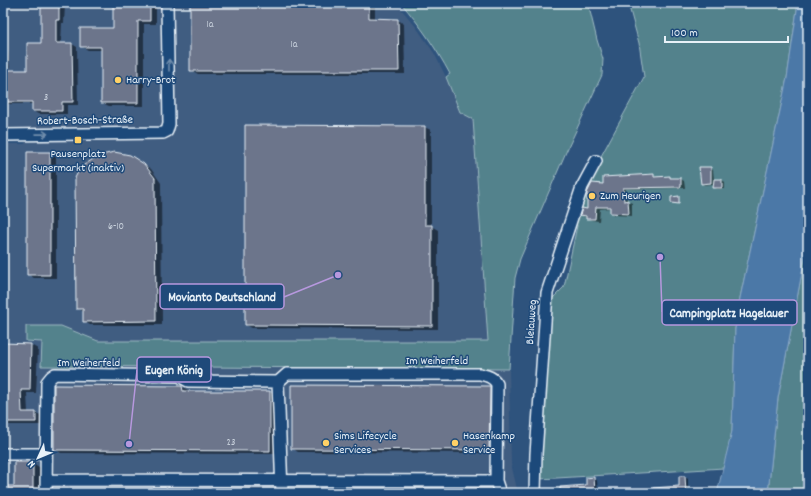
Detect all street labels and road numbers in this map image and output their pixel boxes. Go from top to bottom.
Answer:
street label: Robert-Bosch-Straße [37,112,133,130]
street label: Bleiauweg [522,299,542,345]
street label: Im Weiherfeld [406,353,468,370]
street label: Im Weiherfeld [58,355,120,372]

